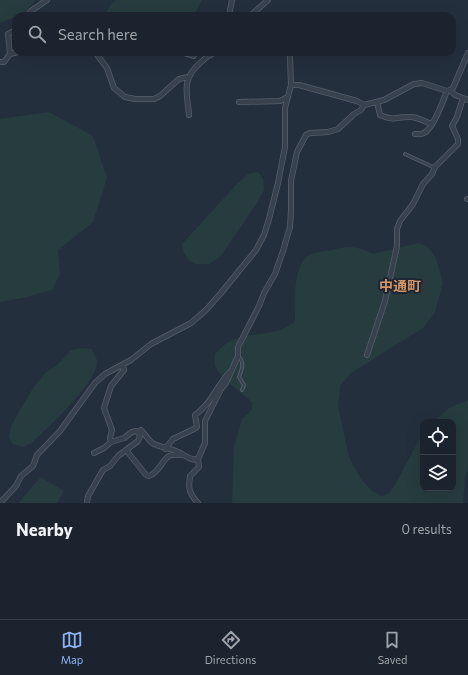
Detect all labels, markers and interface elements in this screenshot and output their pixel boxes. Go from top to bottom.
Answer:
search box [12,12,456,56]
icon: search [26,23,48,45]
text: Search here [58,25,137,43]
district label: 中通町 [379,277,421,294]
map controls [420,419,456,491]
button: locate [420,419,456,455]
button: layers [420,455,456,491]
text: Nearby [16,519,73,540]
text: 0 results [401,521,452,537]
tab: Map [61,629,83,666]
tab: Directions [205,629,256,666]
tab: Saved [378,629,407,666]

